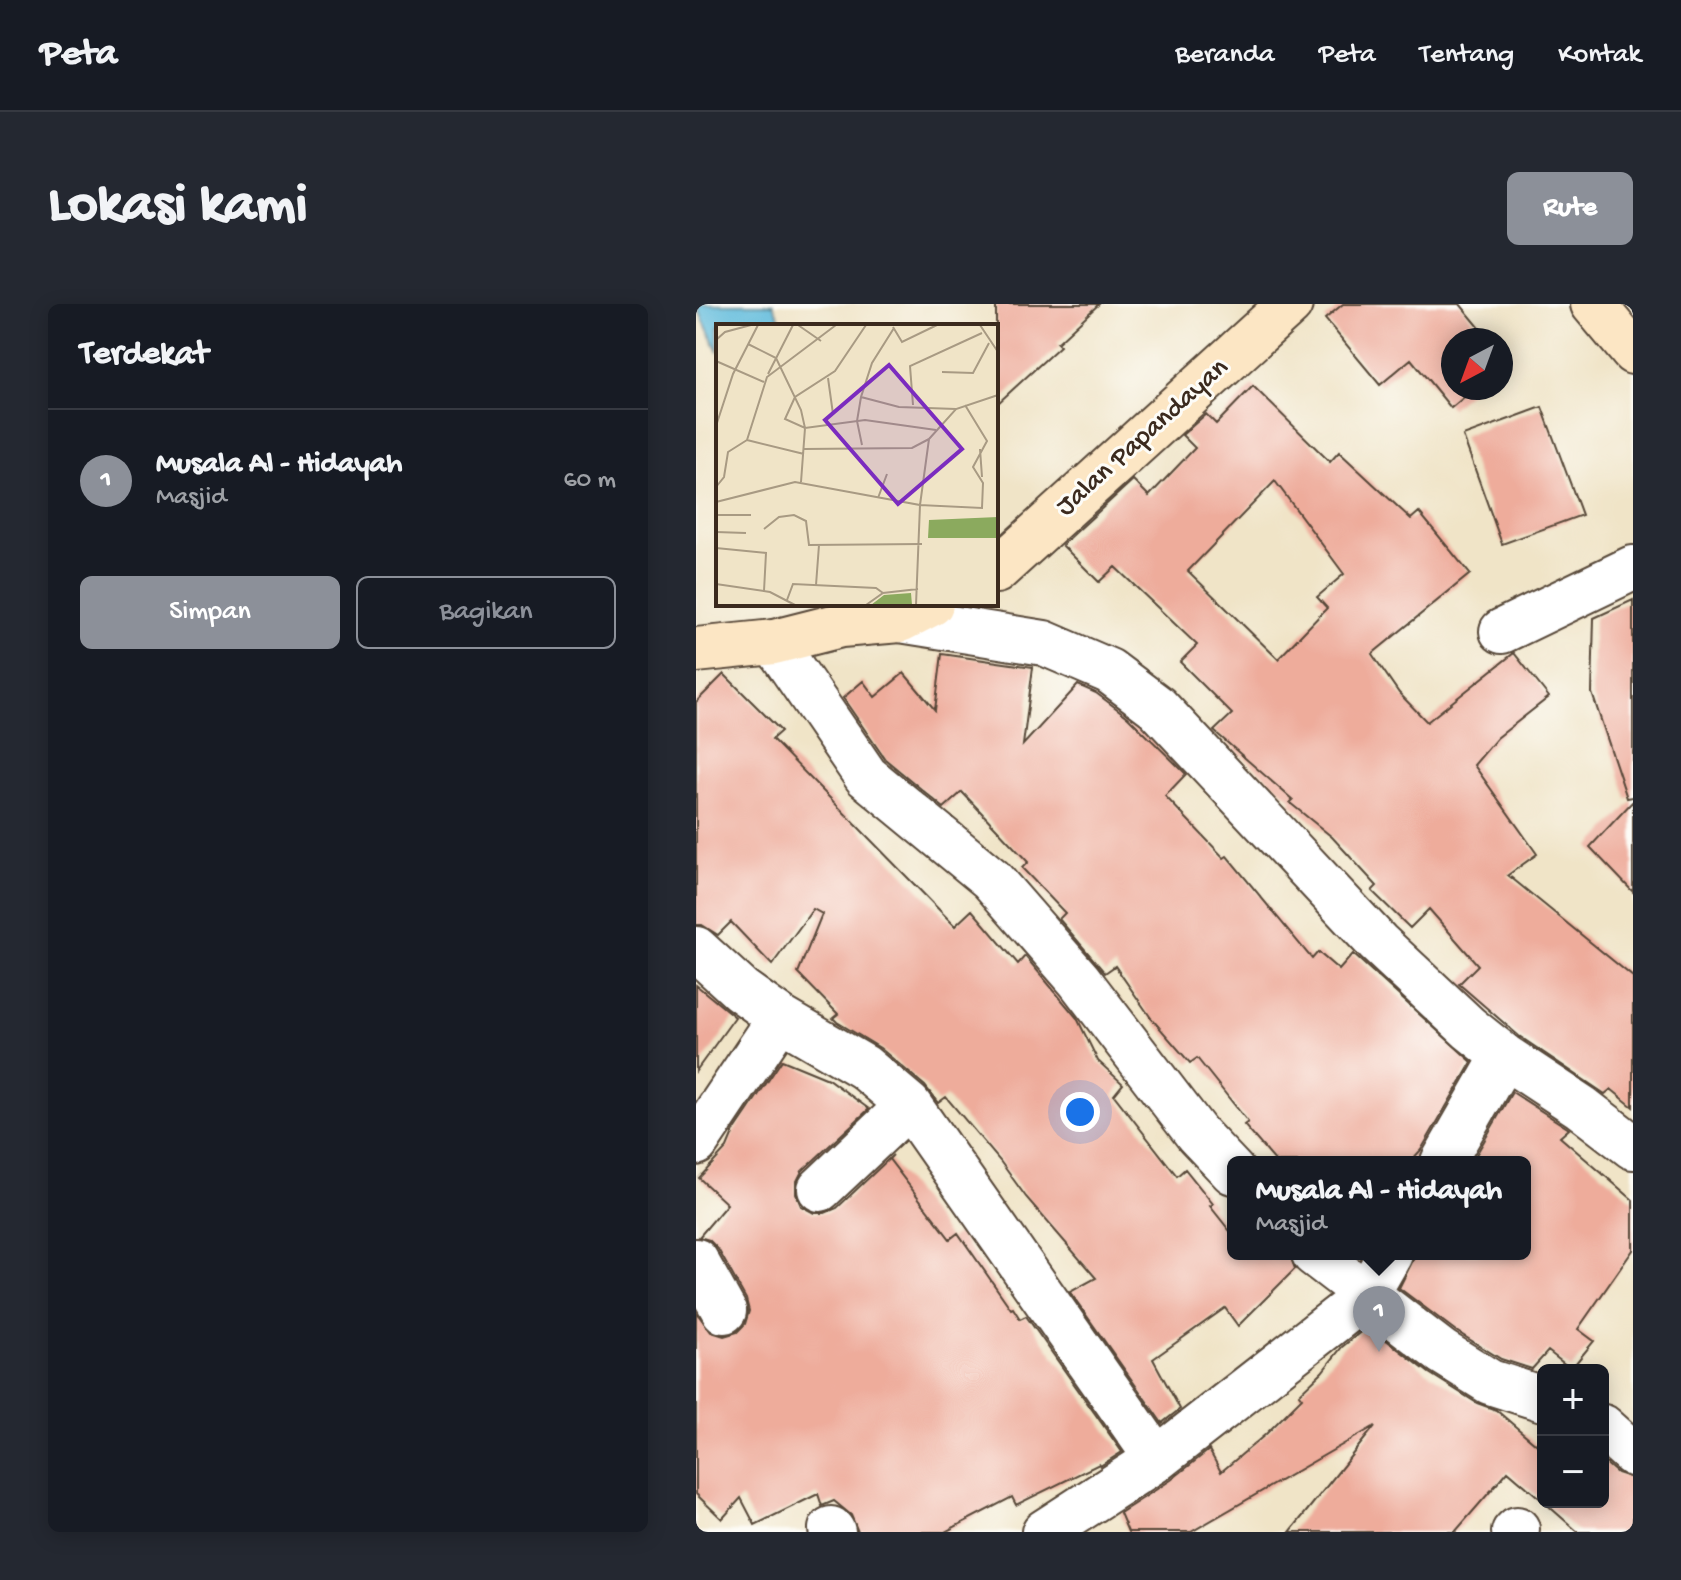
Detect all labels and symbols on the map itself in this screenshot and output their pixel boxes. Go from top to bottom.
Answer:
inset map [716,324,998,606]
north arrow [1441,328,1513,400]
street label: Jalan Papandayan [1050,352,1236,524]
your location [1060,1092,1100,1132]
pin: 1 [1353,1286,1405,1352]

